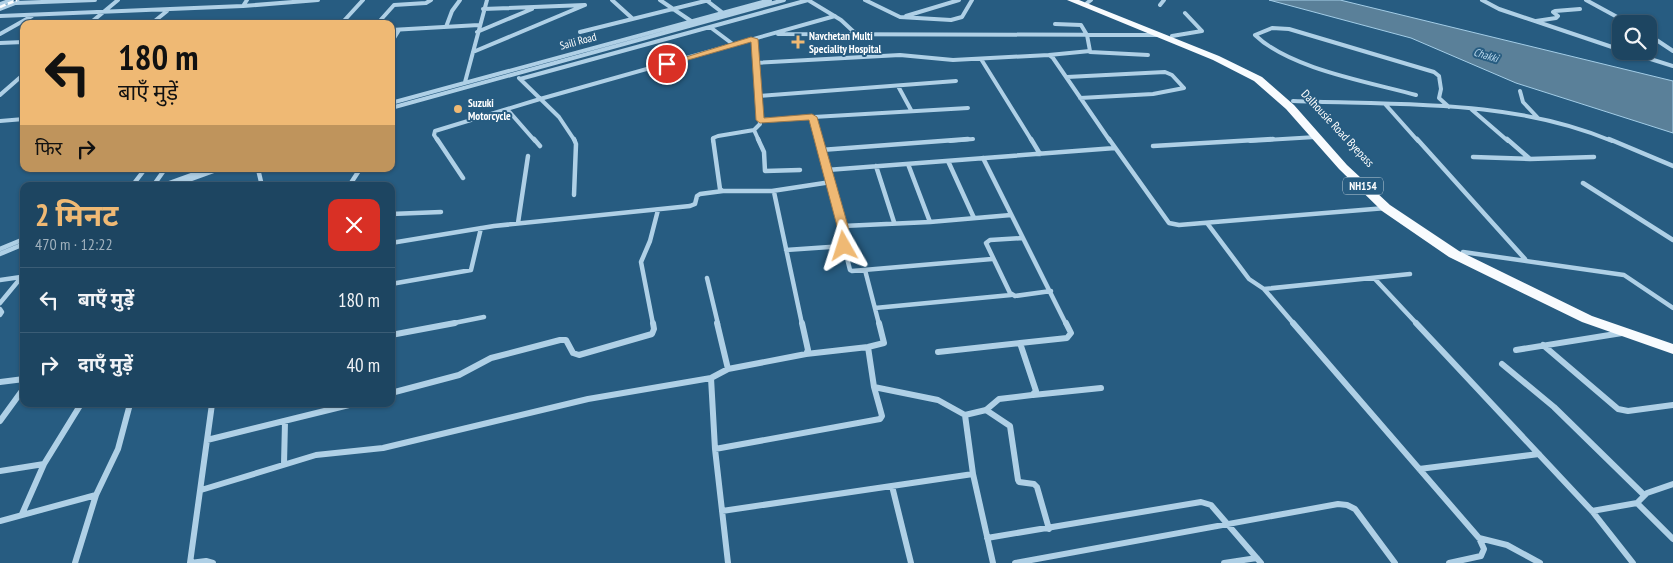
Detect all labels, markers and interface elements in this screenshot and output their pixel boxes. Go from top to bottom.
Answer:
map controls [1612,15,1657,60]
button: search [1612,15,1657,60]
street label: Saili Road [558,29,598,53]
place label: Navchetan Multi Speciality Hospital [809,29,882,56]
text: 180 m [118,34,199,80]
marker: Navchetan Multi Speciality Hospital [791,35,805,49]
icon: left [35,40,100,105]
pin [646,43,688,85]
water label: Chakki [1472,45,1502,66]
icon: arrive [653,50,681,78]
text: बाएँ मुड़ें [118,78,178,106]
street label: Dalhousie Road Byepass [1298,86,1378,170]
place label: Suzuki Motorcycle [468,96,511,123]
marker: Suzuki Motorcycle [452,103,464,115]
icon: right [72,135,100,163]
text: फिर [35,136,62,160]
road number: NH154 [1343,178,1383,195]
text: 2 मिनट [35,195,118,234]
button: close [328,199,380,251]
position arrow [817,219,869,271]
text: 470 m · 12:22 [35,234,113,254]
icon: left [35,286,63,314]
text: बाएँ मुड़ें [78,287,134,311]
text: 180 m [338,288,380,312]
icon: right [35,351,63,379]
text: दाएँ मुड़ें [78,352,133,376]
text: 40 m [347,353,380,377]

